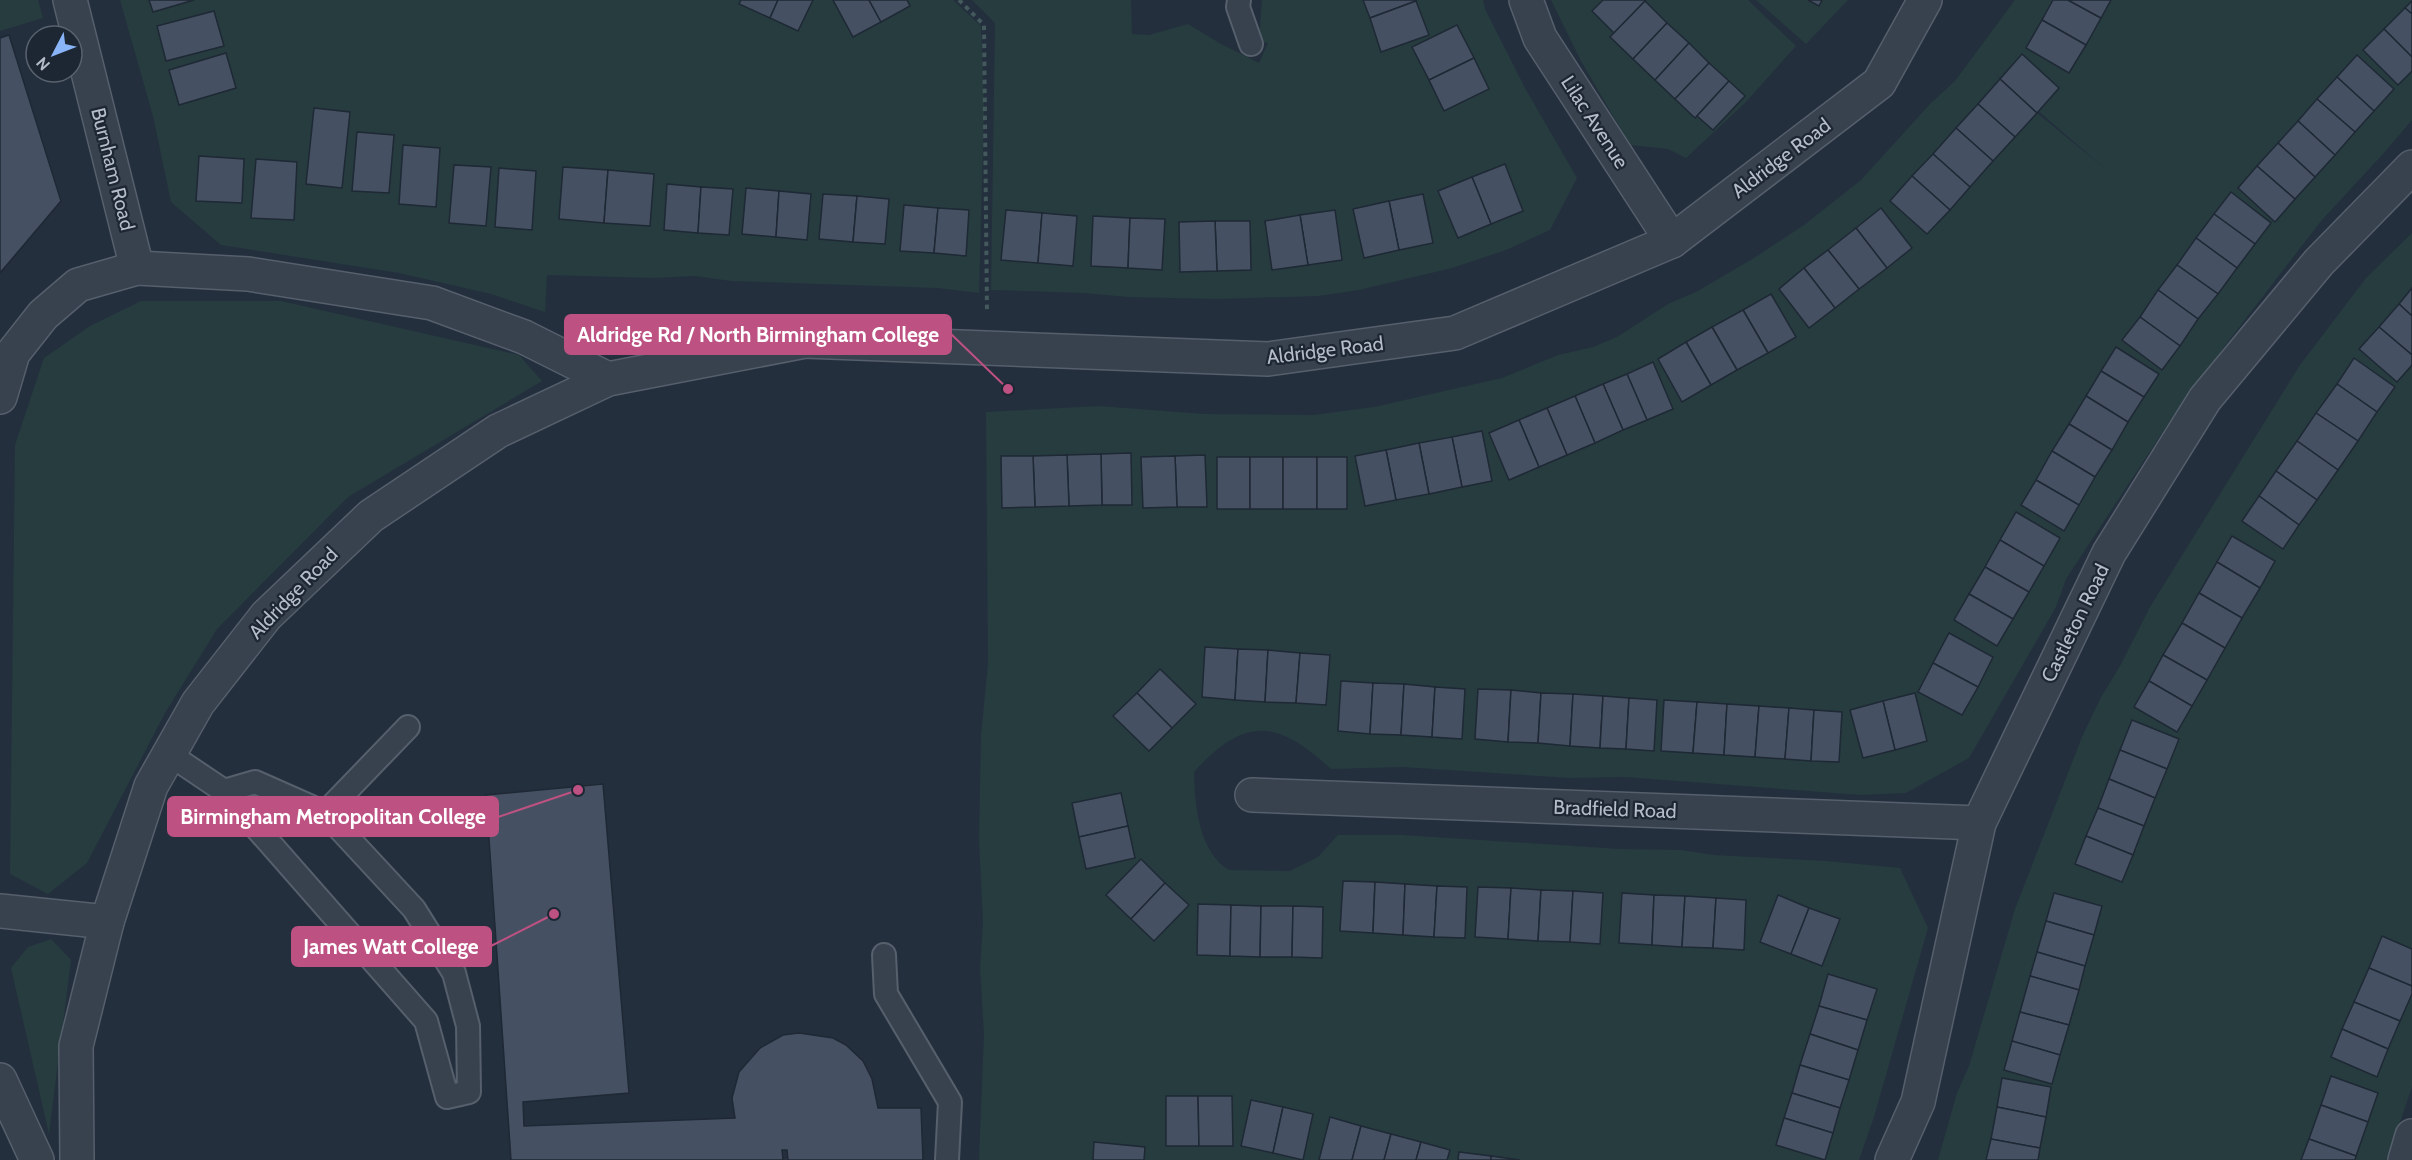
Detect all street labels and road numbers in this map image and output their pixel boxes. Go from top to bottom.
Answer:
street label: Lilac Avenue [1556,71,1634,173]
street label: Burnham Road [86,105,140,233]
street label: Aldridge Road [1727,113,1835,203]
street label: Aldridge Road [1265,331,1385,369]
street label: Aldridge Road [244,542,342,644]
street label: Castleton Road [2036,560,2114,686]
street label: Bradfield Road [1553,795,1677,823]

